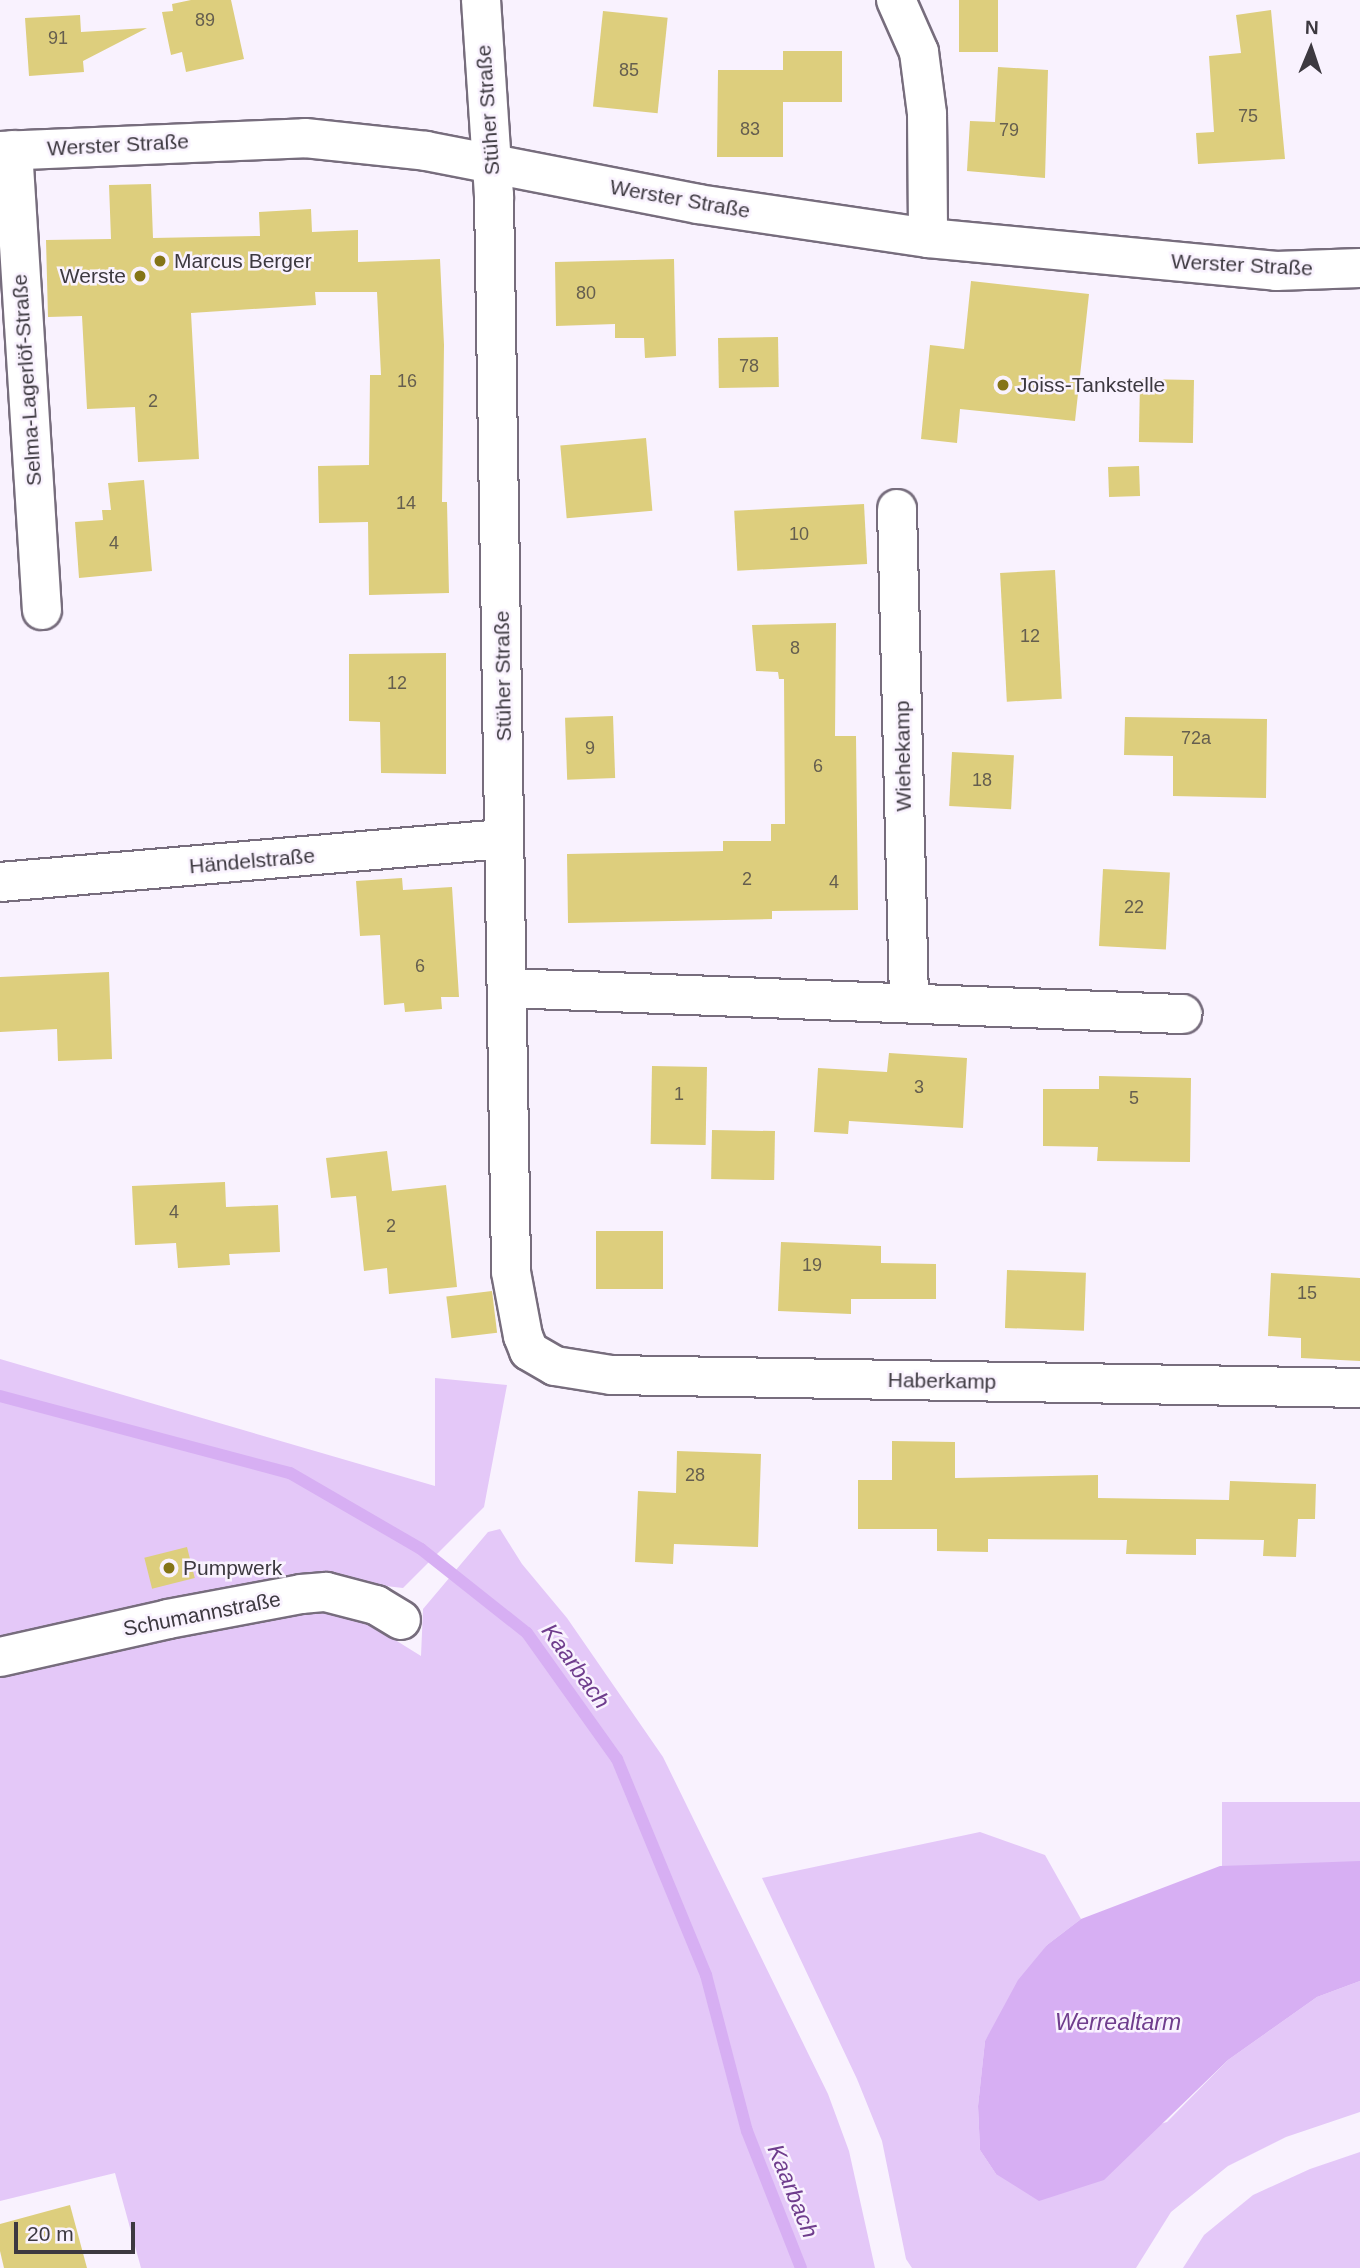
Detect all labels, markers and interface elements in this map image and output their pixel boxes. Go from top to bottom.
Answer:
house number: 89 [195,9,215,31]
north arrow [1276,14,1346,84]
text: N [1305,17,1319,38]
house number: 91 [48,27,68,49]
street label: Stüher Straße [471,44,505,176]
house number: 85 [619,59,639,81]
house number: 75 [1238,105,1258,127]
house number: 83 [740,118,760,140]
house number: 79 [999,119,1019,141]
street label: Werster Straße [46,129,190,161]
street label: Werster Straße [608,174,752,224]
place label: Marcus Berger [174,248,312,274]
street label: Werster Straße [1170,249,1314,281]
marker: Marcus Berger [152,253,168,269]
place label: Werste [60,263,126,289]
marker: Werste [132,268,148,284]
street label: Selma-Lagerlöf-Straße [7,273,47,487]
house number: 80 [576,282,596,304]
house number: 78 [739,355,759,377]
house number: 16 [397,370,417,392]
place label: Joiss-Tankstelle [1017,372,1165,398]
marker: Joiss-Tankstelle [995,377,1011,393]
house number: 2 [148,390,158,412]
house number: 14 [396,492,416,514]
house number: 10 [789,523,809,545]
house number: 4 [109,532,119,554]
street label: Stüher Straße [489,610,517,742]
house number: 12 [1020,625,1040,647]
house number: 8 [790,637,800,659]
house number: 12 [387,672,407,694]
street label: Wiehekamp [889,700,917,812]
house number: 72a [1181,727,1211,749]
house number: 9 [585,737,595,759]
house number: 6 [813,755,823,777]
house number: 18 [972,769,992,791]
street label: Händelstraße [188,843,316,879]
house number: 2 [742,868,752,890]
house number: 4 [829,871,839,893]
house number: 22 [1124,896,1144,918]
house number: 6 [415,955,425,977]
house number: 3 [914,1076,924,1098]
house number: 1 [674,1083,684,1105]
house number: 5 [1129,1087,1139,1109]
house number: 4 [169,1201,179,1223]
house number: 2 [386,1215,396,1237]
house number: 19 [802,1254,822,1276]
house number: 15 [1297,1282,1317,1304]
street label: Haberkamp [888,1367,996,1395]
house number: 28 [685,1464,705,1486]
place label: Pumpwerk [183,1555,282,1581]
marker: Pumpwerk [161,1560,177,1576]
street label: Schumannstraße [121,1586,283,1642]
water label: Kaarbach [536,1618,616,1714]
water label: Werrealtarm [1055,2008,1181,2036]
water label: Kaarbach [762,2140,824,2242]
scale bar [18,2208,138,2252]
text: 20 m [27,2222,74,2245]

